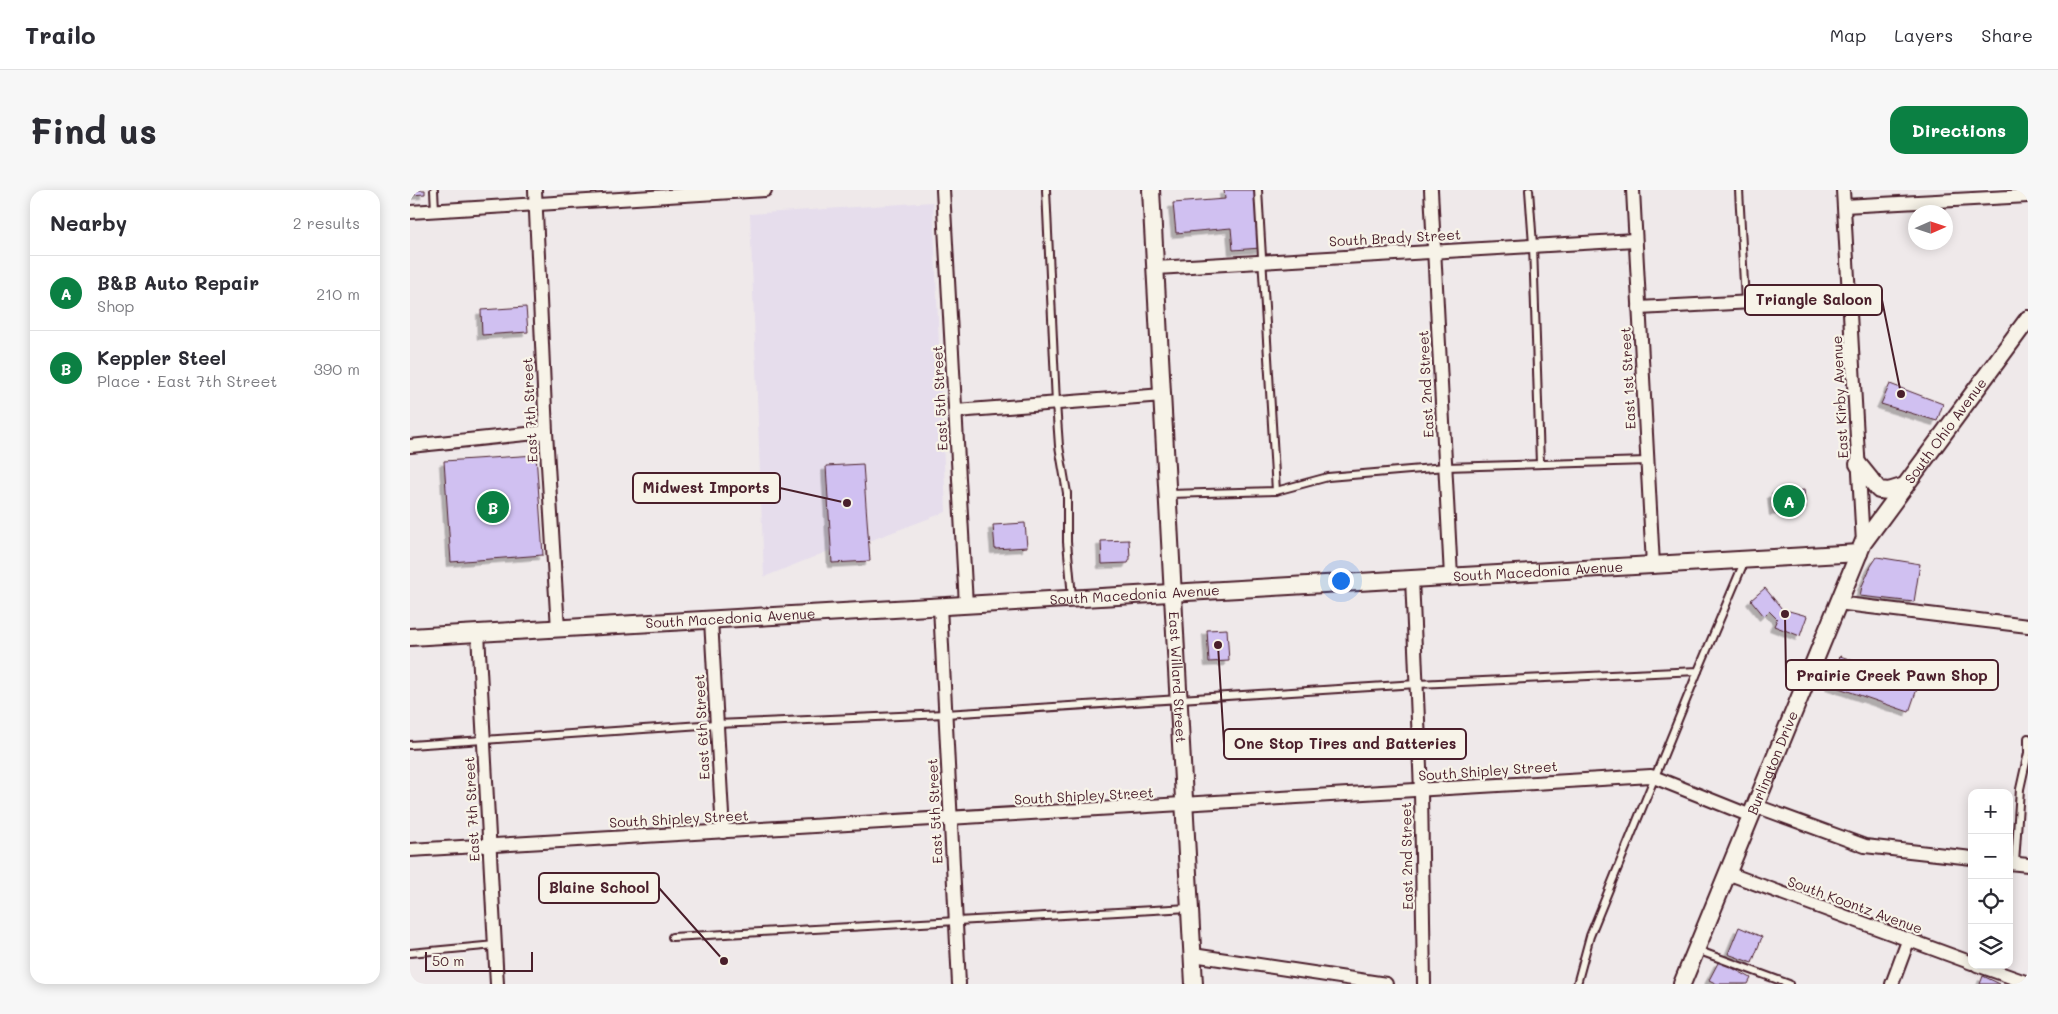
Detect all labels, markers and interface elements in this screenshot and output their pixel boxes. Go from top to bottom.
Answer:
text: Trailo [25,19,96,50]
text: Map [1830,23,1866,47]
text: Layers [1894,23,1953,47]
text: Share [1981,23,2033,47]
button: Directions [1890,106,2028,154]
text: Find us [30,107,157,153]
north arrow [1908,205,1953,250]
text: Nearby [50,209,127,236]
text: 2 results [293,212,360,233]
street label: South Brady Street [1329,225,1461,250]
text: B&B Auto Repair [97,270,259,295]
text: A [60,283,72,304]
text: 210 m [316,283,360,304]
callout: Triangle Saloon [1745,285,1882,315]
text: Triangle Saloon [1756,289,1872,309]
text: Shop [97,295,134,316]
street label: East 1st Street [1615,326,1640,430]
street label: East 2nd Street [1413,330,1438,438]
street label: East Kirby Avenue [1827,335,1852,459]
text: Keppler Steel [97,345,226,370]
street label: East 5th Street [927,345,952,451]
street label: East 7th Street [517,357,542,463]
text: B [61,358,71,379]
text: 390 m [313,358,360,379]
text: Place · East 7th Street [97,370,277,391]
street label: South Ohio Avenue [1900,374,1991,487]
callout: Midwest Imports [633,473,780,503]
text: Midwest Imports [643,477,769,497]
pin: A [1773,482,1805,520]
pin: B [477,488,509,526]
street label: South Macedonia Avenue [1453,557,1624,586]
your location [1328,568,1354,594]
street label: South Macedonia Avenue [1049,580,1220,609]
street label: South Macedonia Avenue [645,604,816,632]
street label: East Willard Street [1165,611,1191,743]
callout: Prairie Creek Pawn Shop [1786,660,1998,690]
text: Prairie Creek Pawn Shop [1796,665,1988,685]
street label: East 6th Street [689,674,714,780]
street label: Burlington Drive [1742,708,1802,818]
callout: One Stop Tires and Batteries [1224,729,1466,759]
text: One Stop Tires and Batteries [1234,733,1456,753]
street label: East 7th Street [459,756,484,862]
street label: South Shipley Street [1418,756,1558,785]
street label: East 5th Street [922,758,947,864]
street label: South Shipley Street [1014,782,1154,809]
map controls [1968,789,2013,969]
button: + [1968,789,2013,834]
street label: East 2nd Street [1396,802,1417,910]
street label: South Shipley Street [609,805,749,832]
button: − [1968,834,2013,879]
street label: South Koontz Avenue [1785,871,1925,938]
callout: Blaine School [539,873,659,903]
text: Blaine School [549,877,649,897]
button: locate [1968,879,2013,924]
button: layers [1968,924,2013,969]
scale bar [425,949,532,972]
text: 50 m [432,951,464,970]

